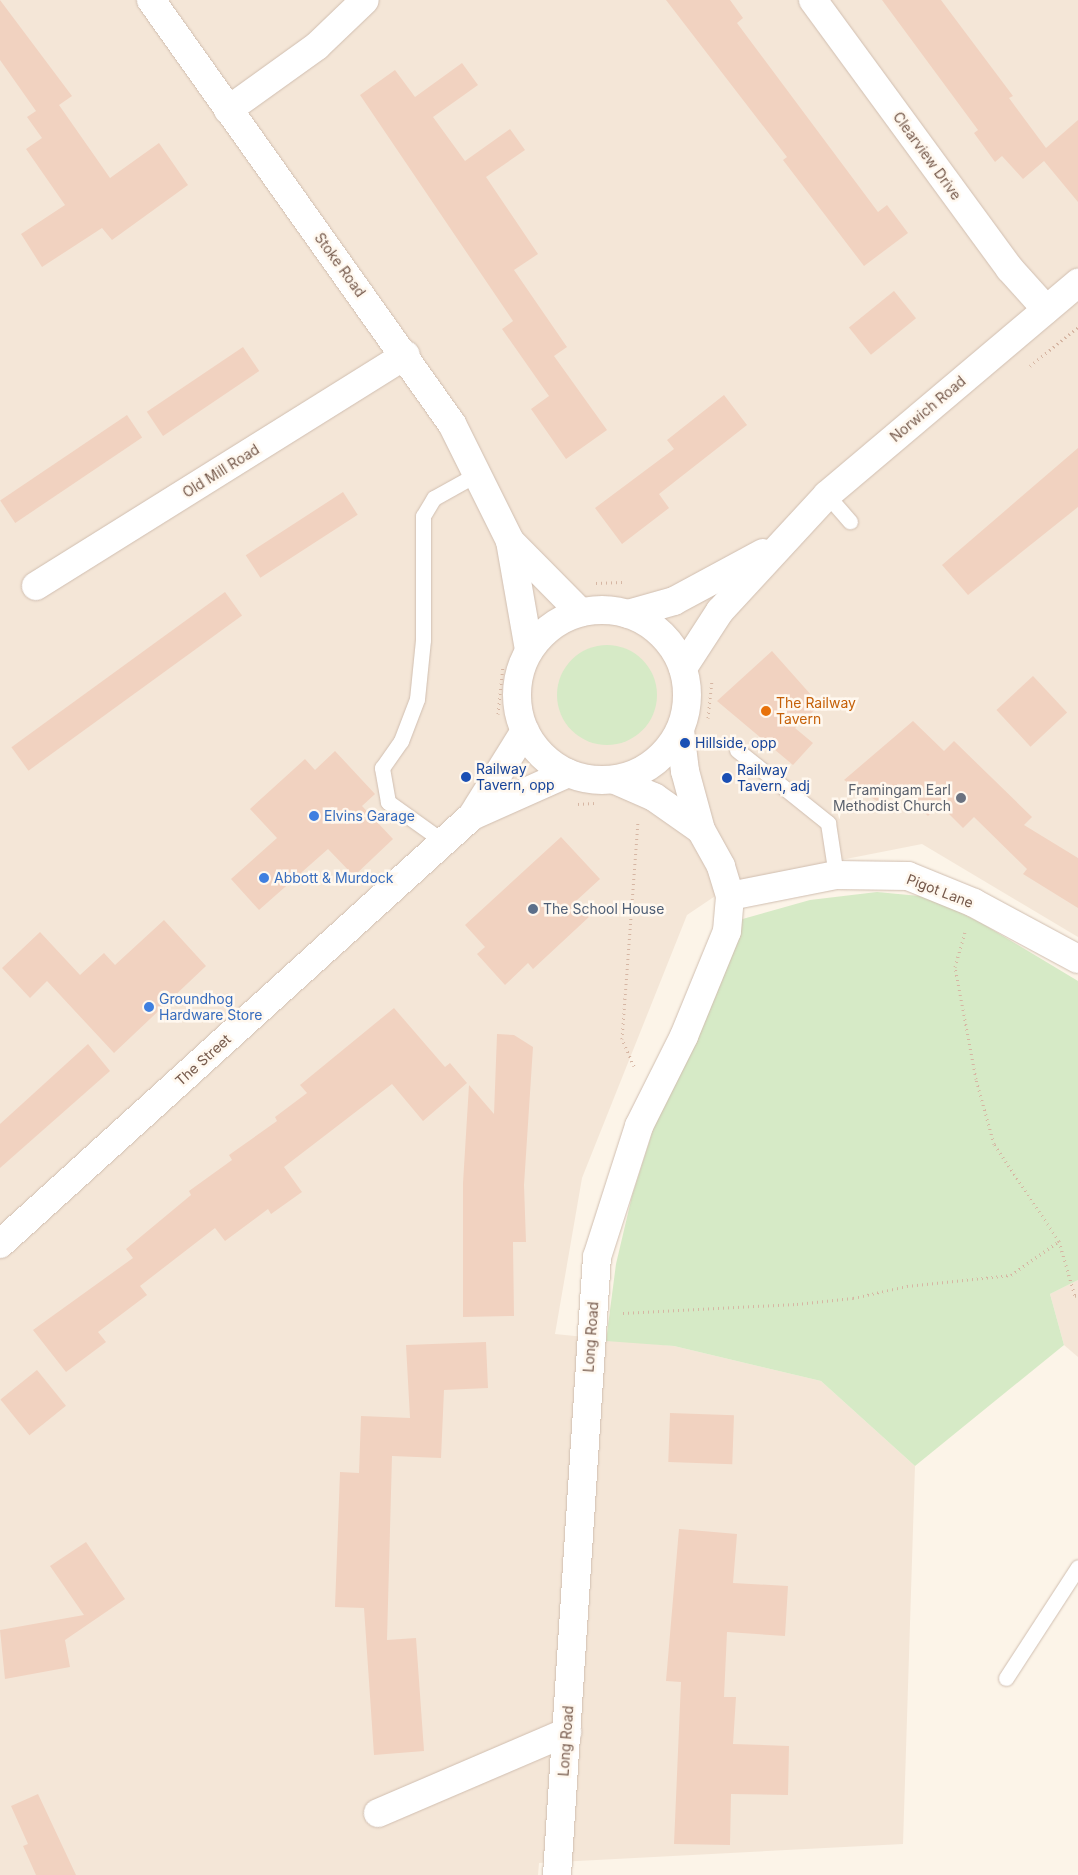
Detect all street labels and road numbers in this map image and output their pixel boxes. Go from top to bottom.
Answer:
street label: Clearview Drive [889,109,965,203]
street label: Stoke Road [311,230,369,300]
street label: Norwich Road [887,373,969,445]
street label: Old Mill Road [180,441,262,501]
street label: Pigot Lane [904,871,976,911]
street label: The Street [172,1031,234,1089]
street label: Long Road [580,1301,602,1373]
street label: Long Road [555,1705,577,1777]

